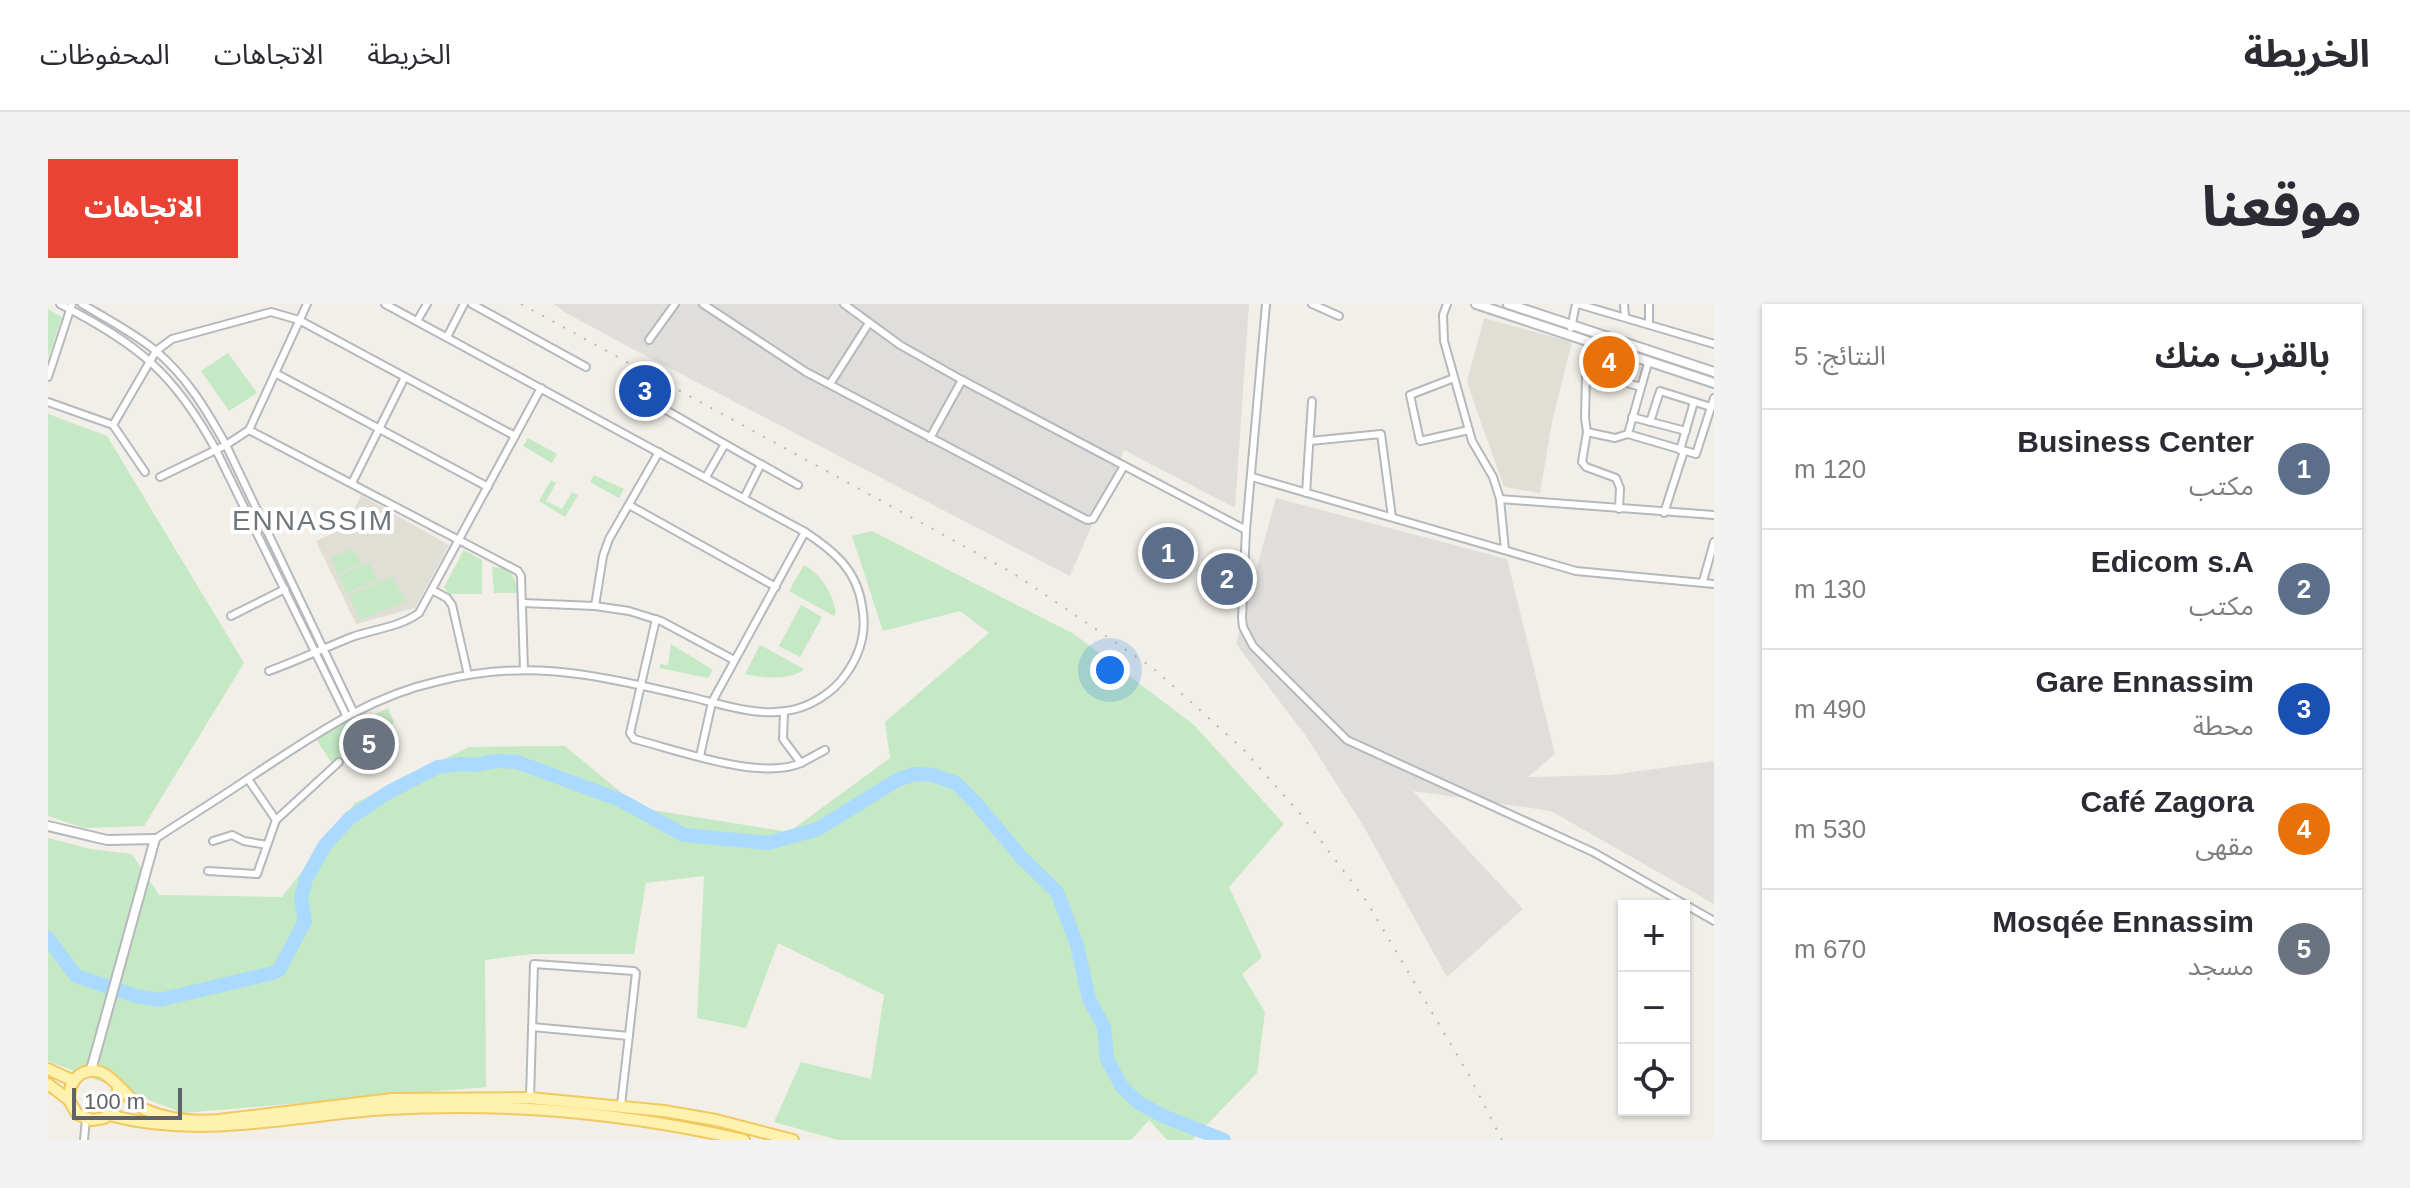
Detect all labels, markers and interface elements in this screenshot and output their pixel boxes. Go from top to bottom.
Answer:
text: الخريطة [2244,33,2370,75]
text: المحفوظات [40,39,170,70]
text: الاتجاهات [214,39,323,70]
text: الخريطة [367,39,451,70]
button: الاتجاهات [48,159,238,258]
text: موقعنا [2202,175,2362,238]
pin: 4 [1583,332,1635,392]
text: بالقرب منك [2155,336,2330,374]
text: النتائج: 5 [1794,341,1886,371]
pin: 3 [619,361,671,421]
text: Business Center [2017,425,2254,458]
text: 120 m [1794,454,1866,484]
text: 1 [2297,454,2311,484]
text: مكتب [2189,471,2254,501]
district label: ENNASSIM [232,505,394,536]
pin: 1 [1142,523,1194,583]
text: Edicom s.A [2091,545,2254,578]
pin: 2 [1201,549,1253,609]
text: 130 m [1794,574,1866,604]
text: 2 [2297,574,2311,604]
text: مكتب [2189,591,2254,621]
your location [1090,650,1130,690]
text: Gare Ennassim [2036,665,2254,698]
text: 490 m [1794,694,1866,724]
text: 3 [2297,694,2311,724]
text: محطة [2193,711,2254,741]
pin: 5 [343,714,395,774]
text: Café Zagora [2081,785,2254,818]
text: 530 m [1794,814,1866,844]
text: 4 [2297,814,2311,844]
text: مقهى [2195,831,2254,861]
map controls [1618,900,1690,1116]
button: + [1618,900,1690,972]
text: Mosqée Ennassim [1992,905,2254,938]
text: 670 m [1794,934,1866,964]
text: 5 [2297,934,2311,964]
text: مسجد [2188,951,2254,981]
button: − [1618,972,1690,1044]
button: locate [1618,1044,1690,1116]
scale bar [72,1084,182,1120]
text: 100 m [84,1089,145,1114]

